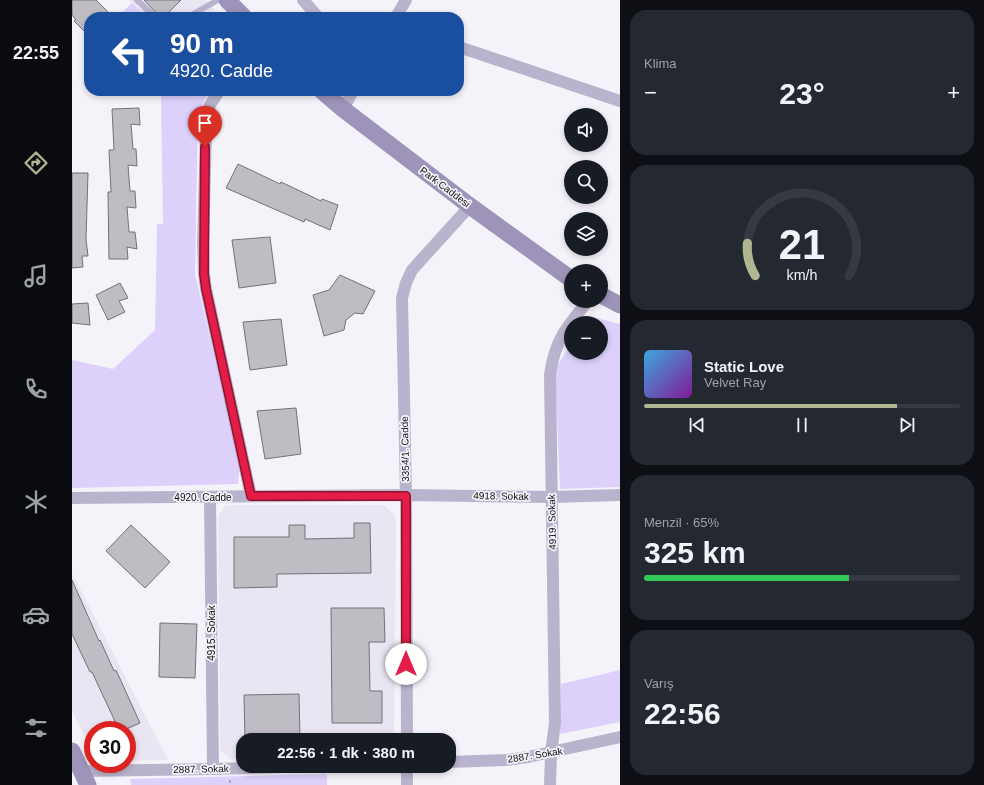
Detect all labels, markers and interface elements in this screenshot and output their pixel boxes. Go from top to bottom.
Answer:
icon: left [104,28,156,80]
text: 90 m [170,28,234,59]
text: 22:55 [13,43,59,63]
text: Klima [644,56,677,71]
text: 4920. Cadde [170,61,273,81]
text: 23° [779,77,825,110]
text: − [644,80,657,105]
text: + [947,80,960,105]
pin [188,106,222,147]
map controls [564,108,608,360]
button: sound [564,108,608,152]
icon: arrive [194,112,216,134]
icon: directions [22,149,50,177]
button: search [564,160,608,204]
street label: Park Caddesi [418,165,472,209]
button: layers [564,212,608,256]
text: 21 [779,220,825,267]
icon: music [22,262,50,290]
button: + [564,264,608,308]
text: km/h [787,266,818,282]
button: − [564,316,608,360]
text: Static Love [704,358,784,375]
icon: phone [22,375,50,403]
text: Velvet Ray [704,375,766,390]
icon: previous [686,414,708,436]
icon: pause [791,414,813,436]
icon: next [896,414,918,436]
street label: 3354/1. Cadde [399,416,411,482]
icon: climate [22,488,50,516]
street label: 4918. Sokak [473,490,530,502]
street label: 4920. Cadde [174,492,232,503]
street label: 4919. Sokak [546,493,558,550]
text: Menzil · 65% [644,515,719,530]
text: 325 km [644,536,746,569]
icon: car [22,601,50,629]
street label: 4915. Sokak [206,604,217,661]
position arrow [385,643,427,685]
text: Varış [644,676,673,691]
text: 22:56 [644,697,721,730]
icon: filters [22,714,50,742]
speed limit sign: 30 [84,721,136,773]
text: 22:56 · 1 dk · 380 m [277,744,415,761]
street label: 2887. Sokak [507,745,564,765]
street label: 2887. Sokak [173,763,230,775]

